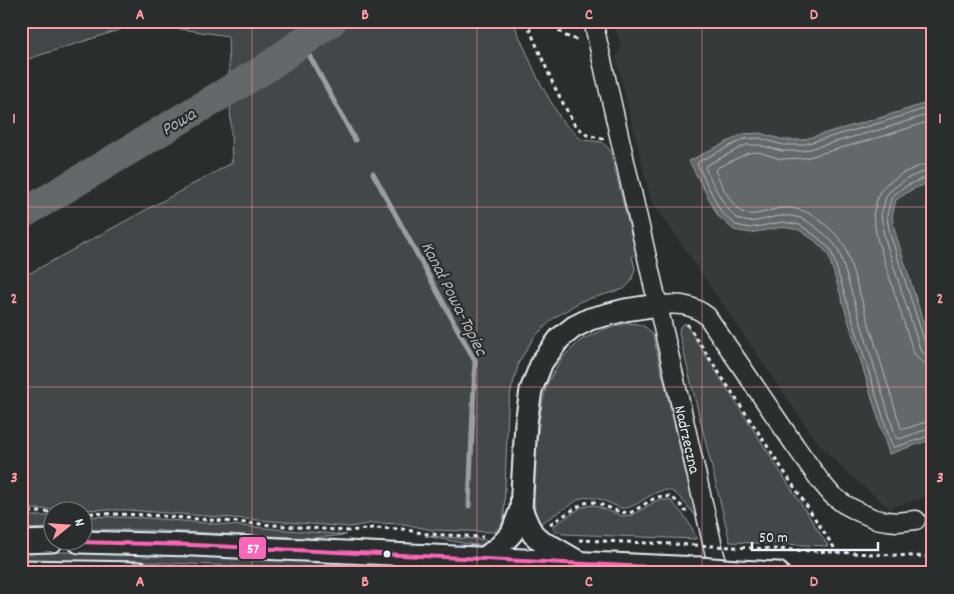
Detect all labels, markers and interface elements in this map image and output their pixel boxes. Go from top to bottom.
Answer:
text: A [136,4,145,27]
text: B [361,4,369,27]
text: C [585,4,593,27]
text: D [810,4,819,27]
water label: Powa [157,102,203,143]
text: 1 [12,108,16,131]
text: 1 [938,108,942,131]
water label: Kanał Powa-Topiec [413,238,493,362]
text: 2 [11,288,18,311]
text: 2 [937,288,944,311]
street label: Nadrzeczna [667,403,705,477]
text: 3 [10,467,18,490]
text: 3 [936,467,944,490]
north arrow [42,502,92,552]
text: N [68,517,89,529]
scale bar [752,519,878,551]
text: 50 m [759,528,788,550]
line badge: 57 [238,536,267,560]
text: 57 [247,540,260,560]
unlabelled marker [382,549,392,559]
text: A [136,571,145,594]
text: B [361,571,369,594]
text: C [585,571,593,594]
text: D [810,571,819,594]

